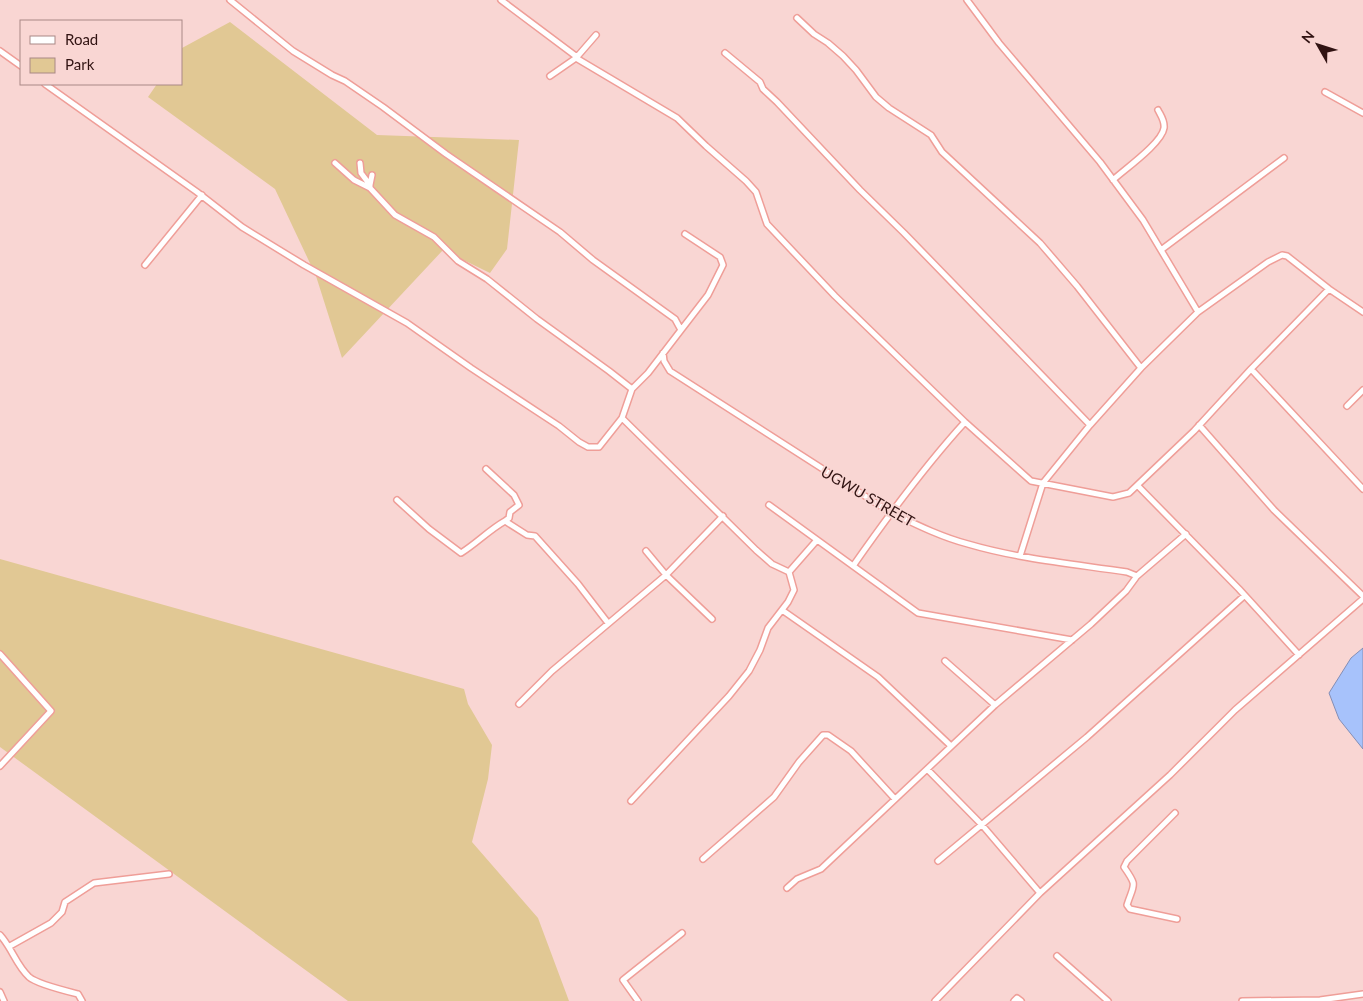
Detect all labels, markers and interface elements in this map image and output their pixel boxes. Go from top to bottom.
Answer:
legend [20,20,182,85]
north arrow [1293,20,1343,70]
text: N [1298,27,1318,46]
text: Road [65,30,98,48]
text: Park [65,55,95,73]
street label: UGWU STREET [818,462,918,530]

